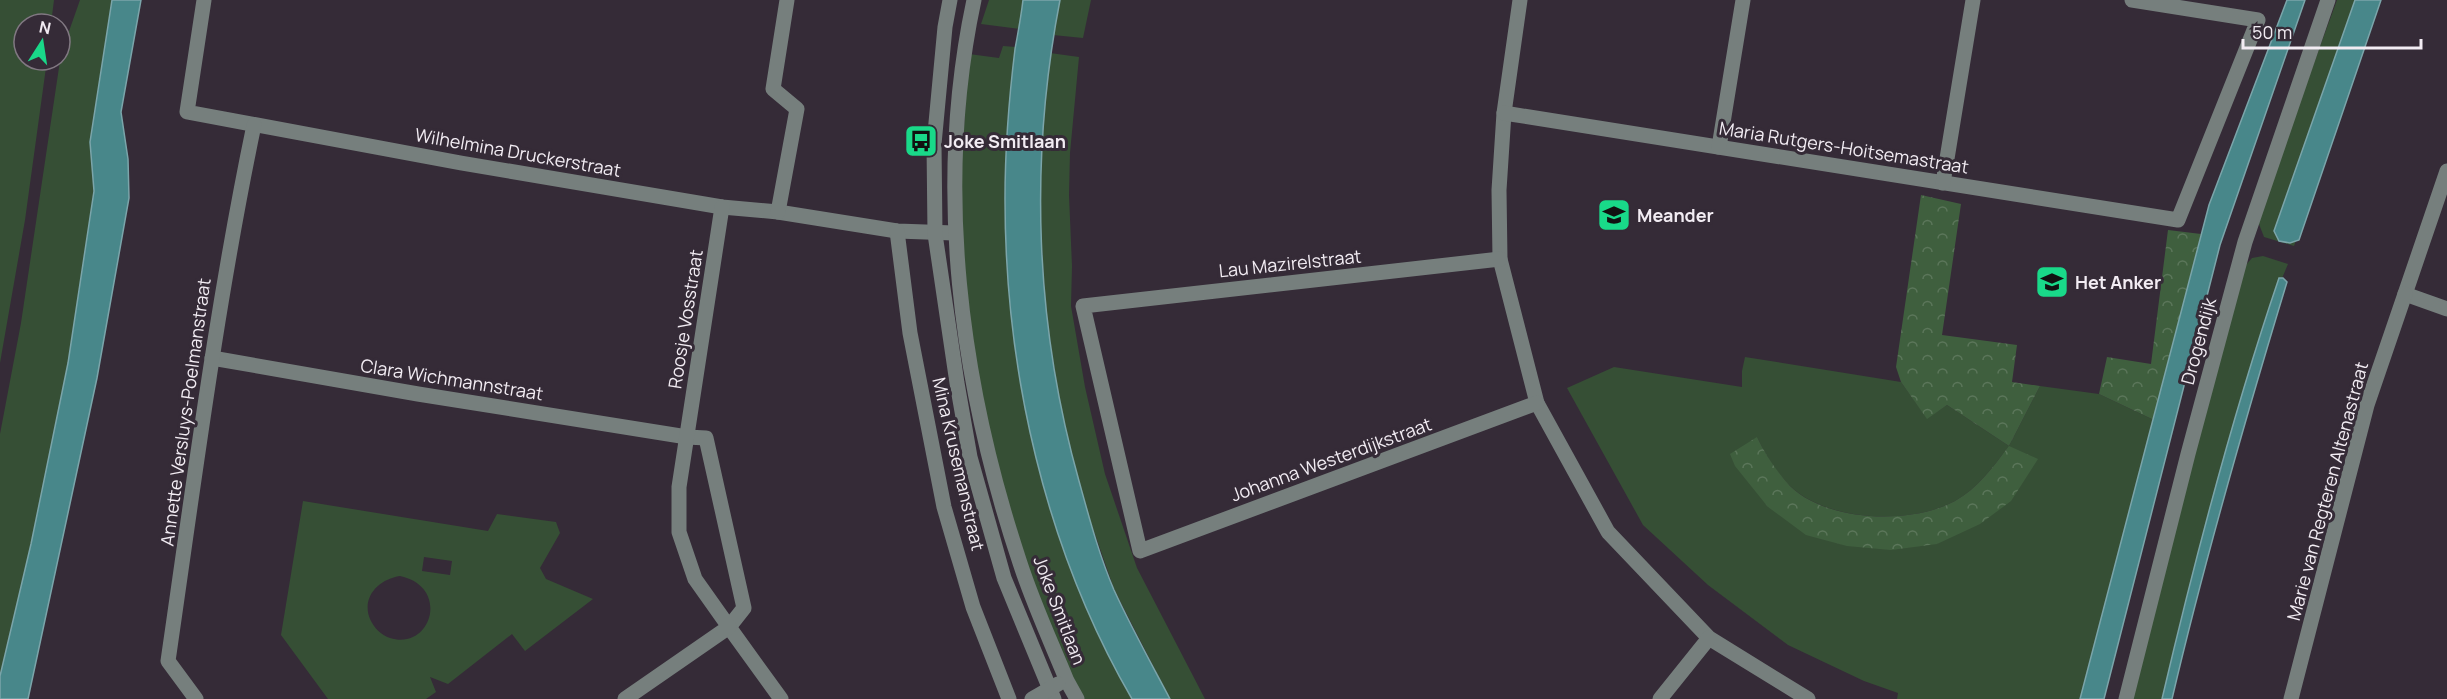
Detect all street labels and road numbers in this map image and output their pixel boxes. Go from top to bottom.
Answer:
street label: Maria Rutgers-Hoitsemastraat [1718,115,1970,179]
street label: Wilhelmina Druckerstraat [413,122,623,182]
street label: Lau Mazirelstraat [1217,244,1363,282]
street label: Roosje Vosstraat [662,248,708,390]
street label: Annette Versluys-Poelmanstraat [154,277,216,547]
street label: Drogendijk [2175,294,2221,387]
street label: Clara Wichmannstraat [359,353,545,405]
street label: Marie van Regteren Altenastraat [2281,359,2373,623]
street label: Mina Krusemanstraat [927,375,991,553]
street label: Johanna Westerdijkstraat [1227,411,1435,507]
street label: Joke Smitlaan [1028,552,1092,668]

